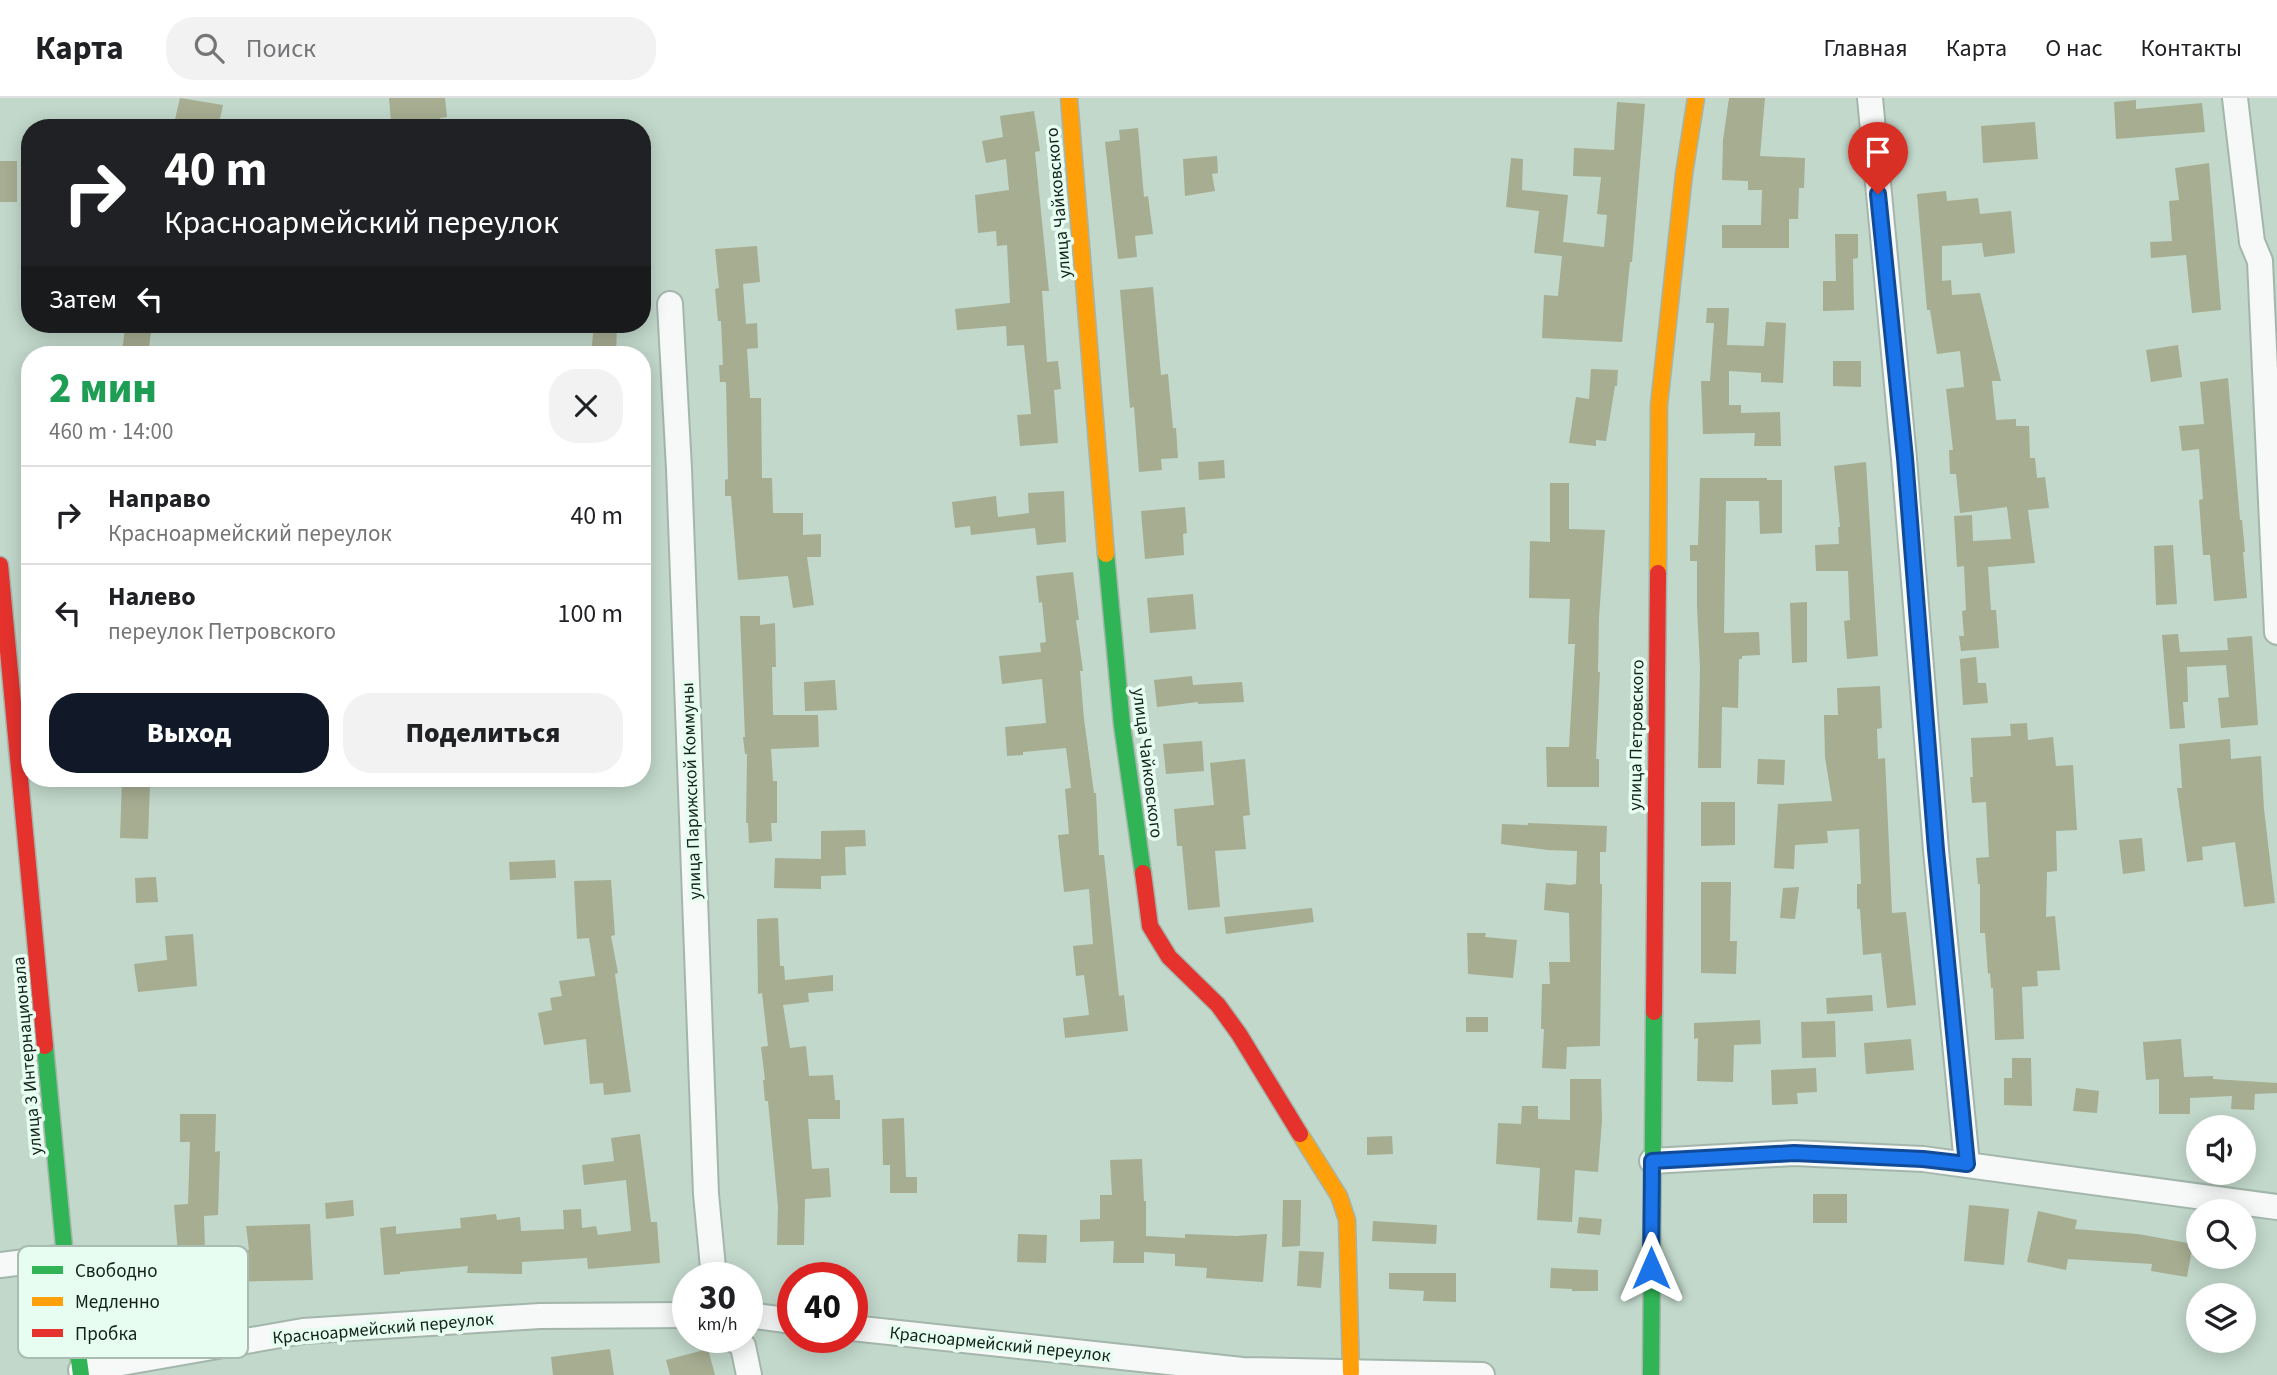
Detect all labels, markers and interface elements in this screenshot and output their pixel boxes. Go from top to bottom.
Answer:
search box [166,17,656,80]
text: Карта [35,25,124,72]
icon: search [190,29,228,67]
text: Поиск [246,30,316,67]
text: Главная [1823,31,1908,66]
text: Карта [1946,31,2007,66]
text: О нас [2045,31,2102,66]
text: Контакты [2140,31,2242,66]
pin [1848,122,1908,194]
street label: улица Чайковского [1039,127,1078,279]
icon: arrive [1859,133,1897,171]
text: 40 m [164,135,268,205]
icon: right [49,147,140,238]
text: Красноармейский переулок [164,200,559,246]
icon: left [131,280,169,318]
text: Затем [49,281,117,318]
text: 2 мин [49,359,157,419]
button: close [549,369,623,443]
text: 460 m · 14:00 [49,415,173,448]
text: Направо [108,480,211,517]
icon: right [49,496,87,534]
text: 40 m [570,497,623,534]
text: Красноармейский переулок [108,517,392,550]
text: Налево [108,578,196,615]
icon: left [49,594,87,632]
text: 100 m [557,595,623,632]
text: переулок Петровского [108,615,336,648]
street label: улица Петровского [1623,659,1650,811]
street label: улица Парижской Коммуны [675,682,708,900]
street label: улица Чайковского [1126,686,1169,840]
button: Выход [49,693,329,773]
button: Поделиться [343,693,623,773]
street label: улица 3 Интернационала [6,956,49,1156]
map controls [2186,1115,2256,1353]
button: sound [2186,1115,2256,1185]
button: search [2186,1199,2256,1269]
position arrow [1614,1231,1688,1305]
legend [18,1246,248,1358]
text: Свободно [75,1258,158,1285]
speed limit sign: 40 [777,1262,868,1353]
text: 30 [699,1273,736,1323]
button: layers [2186,1283,2256,1353]
text: Медленно [75,1289,160,1316]
street label: Красноармейский переулок [271,1306,495,1351]
text: km/h [698,1312,737,1337]
street label: Красноармейский переулок [888,1320,1112,1369]
text: Пробка [75,1321,137,1348]

